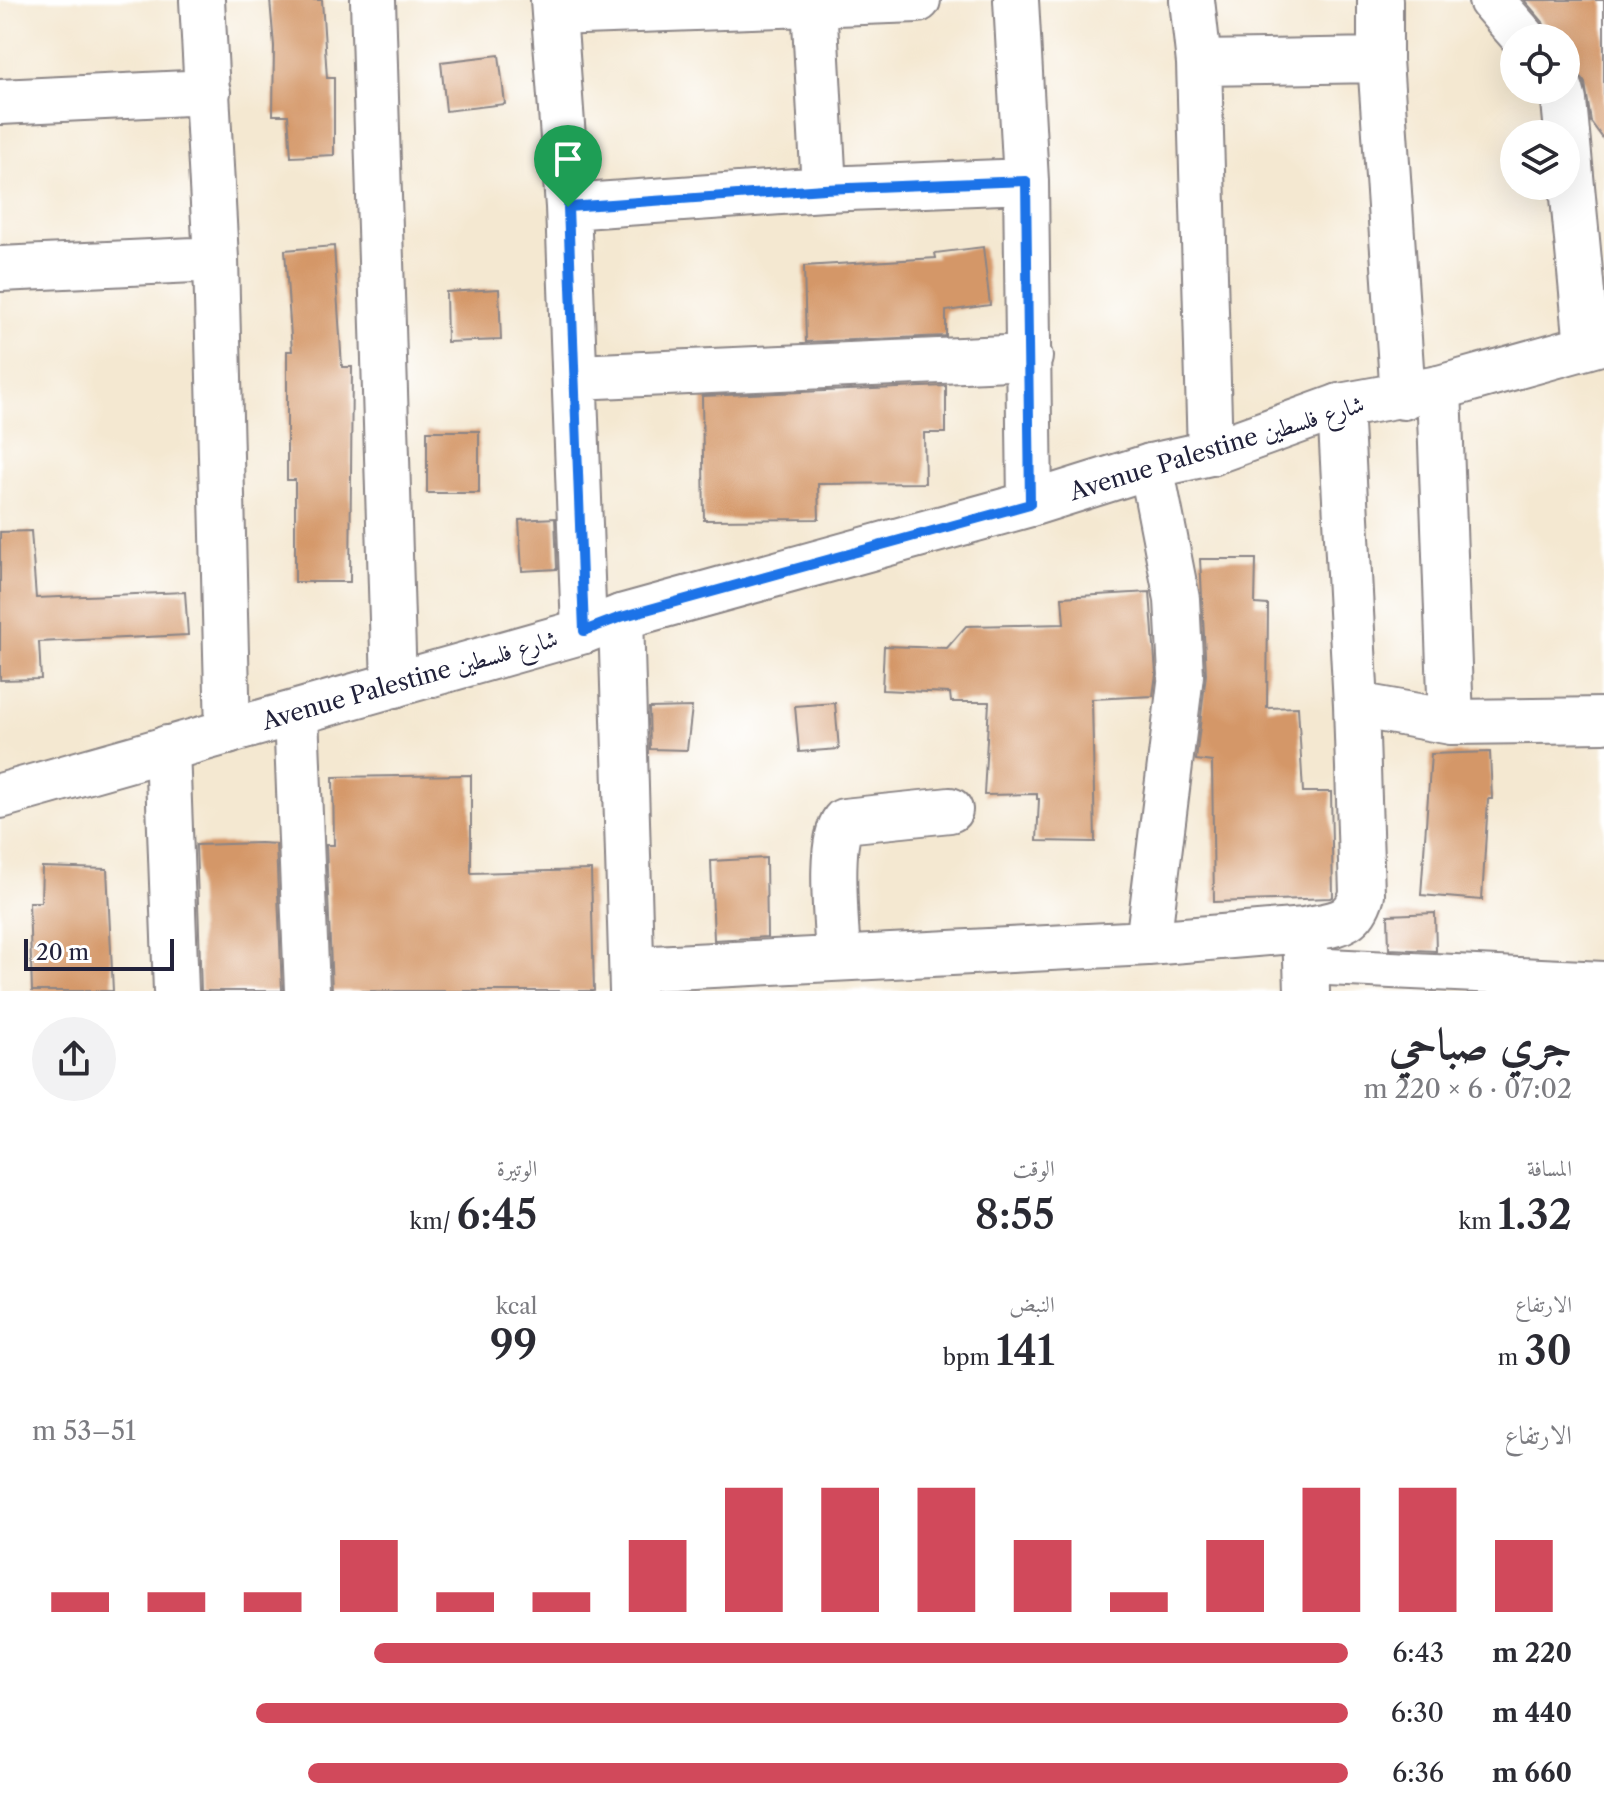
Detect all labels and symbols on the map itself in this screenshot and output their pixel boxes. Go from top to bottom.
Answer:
pin [534,125,602,207]
street label: Avenue Palestine شارع فلسطين [1065,389,1369,512]
street label: Avenue Palestine شارع فلسطين [258,623,563,742]
scale bar [24,935,174,971]

